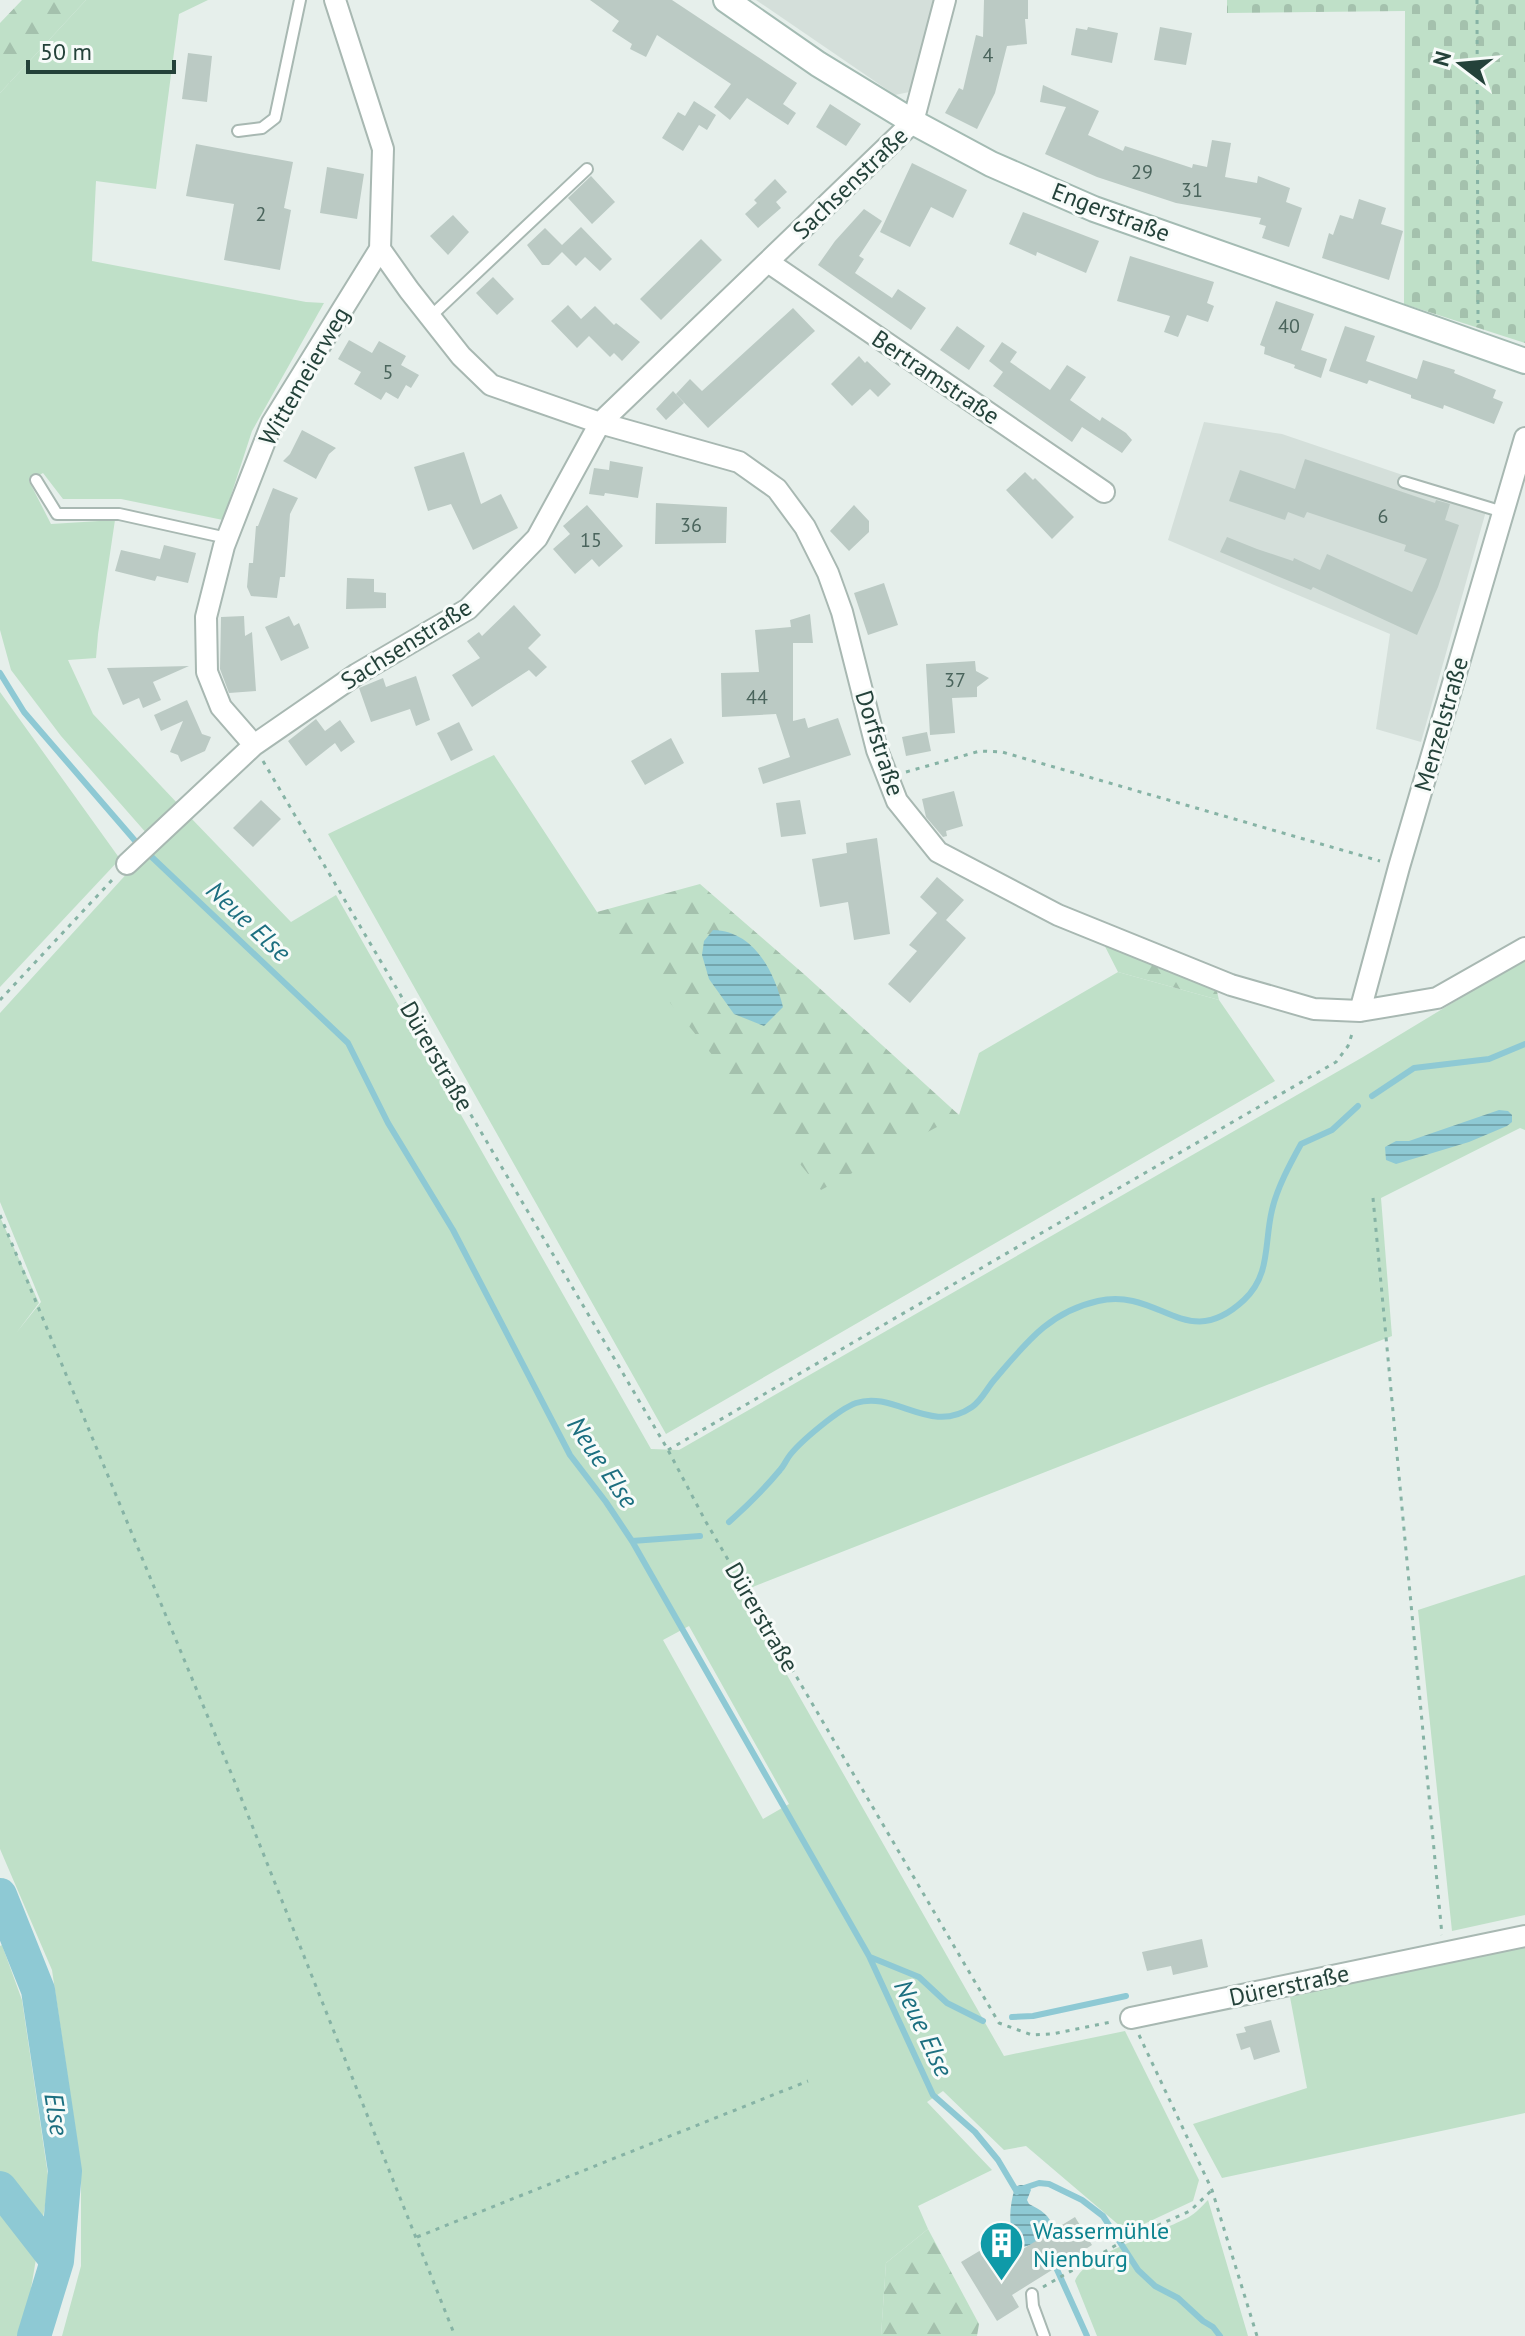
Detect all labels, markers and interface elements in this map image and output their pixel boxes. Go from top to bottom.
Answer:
scale bar [28,24,174,74]
north arrow [1421,24,1501,104]
text: 50 m [40,36,92,67]
house number: 4 [983,42,994,68]
text: N [1426,48,1457,69]
street label: Sachsenstraße [786,120,914,246]
house number: 29 [1131,159,1153,185]
street label: Engerstraße [1048,175,1174,249]
house number: 31 [1181,177,1203,203]
house number: 2 [256,201,266,227]
street label: Wittemeierweg [252,301,356,451]
house number: 40 [1278,313,1300,339]
street label: Bertramstraße [866,323,1006,431]
house number: 5 [383,359,393,385]
house number: 6 [1378,503,1388,529]
house number: 36 [680,512,702,538]
house number: 15 [580,527,602,553]
street label: Sachsenstraße [335,591,477,697]
street label: Menzelstraße [1407,653,1475,795]
house number: 37 [944,667,966,693]
house number: 44 [746,684,768,710]
street label: Dorfstraße [848,686,912,800]
water label: Neue Else [200,874,298,968]
street label: Dürerstraße [393,995,481,1117]
water label: Neue Else [560,1410,646,1514]
street label: Dürerstraße [718,1556,806,1678]
street label: Dürerstraße [1226,1957,1352,2013]
water label: Neue Else [887,1974,961,2082]
water label: Else [37,2090,77,2138]
place label: Wassermühle Nienburg [1033,2215,1169,2274]
building icon: Wassermühle Nienburg [978,2220,1026,2283]

